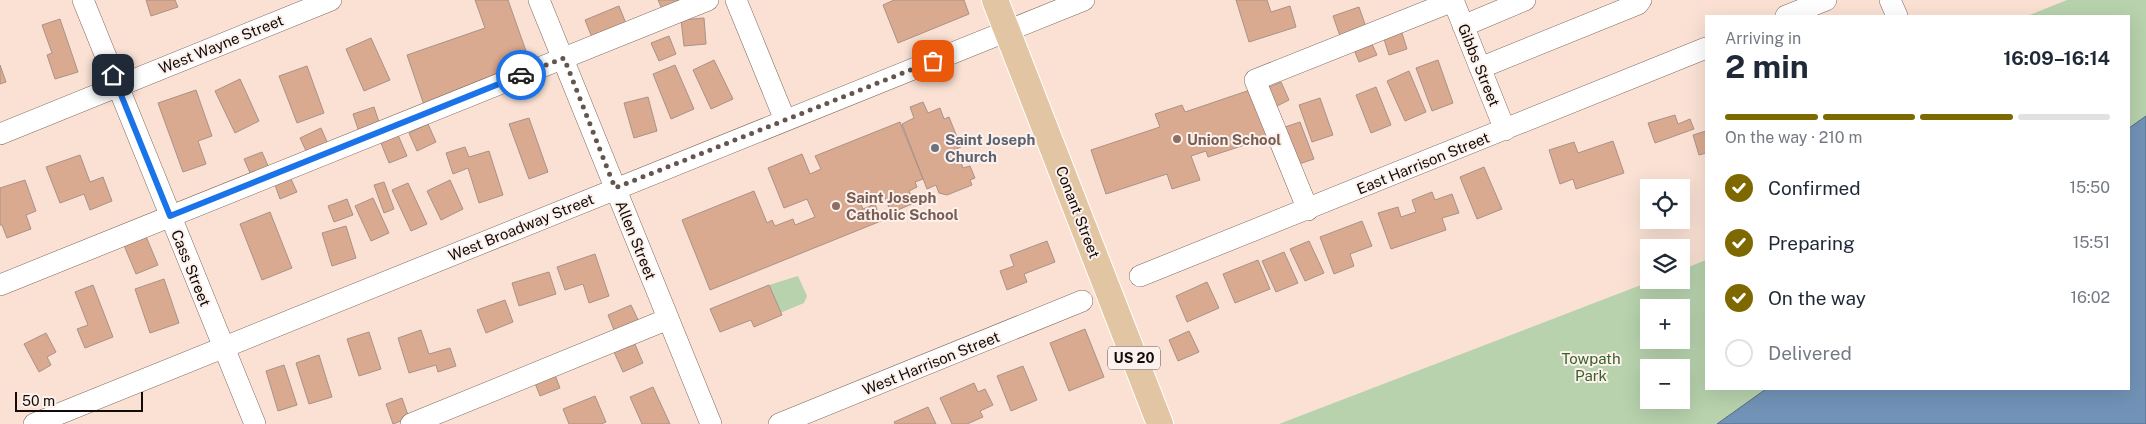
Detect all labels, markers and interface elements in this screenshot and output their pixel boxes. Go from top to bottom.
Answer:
street label: West Wayne Street [156,11,286,77]
street label: Gibbs Street [1455,21,1503,109]
text: Arriving in [1725,29,1801,48]
pin [912,40,954,82]
icon: bag [919,47,947,75]
text: 16:09–16:14 [2003,47,2110,69]
text: 2 min [1725,48,1809,85]
courier [496,50,546,100]
pin [92,54,134,96]
icon: home [99,61,127,89]
icon: car [507,61,535,89]
text: On the way · 210 m [1725,128,1862,147]
street label: East Harrison Street [1354,129,1492,197]
place label: Saint Joseph Church [945,131,1035,165]
place label: Union School [1187,131,1281,148]
marker: Union School [1171,133,1183,145]
marker: Saint Joseph Church [929,142,941,154]
street label: Conant Street [1053,164,1103,261]
icon: check [1725,174,1753,202]
text: Confirmed [1768,177,1861,199]
text: 15:50 [2070,178,2110,197]
map controls [1640,179,1690,409]
button: locate [1640,179,1690,229]
place label: Saint Joseph Catholic School [846,189,959,223]
street label: West Broadway Street [446,190,596,264]
street label: Allen Street [612,198,660,282]
marker: Saint Joseph Catholic School [830,200,842,212]
street label: Cass Street [168,227,214,309]
icon: check [1725,229,1753,257]
text: Preparing [1768,232,1855,254]
text: 15:51 [2073,233,2110,252]
button: layers [1640,239,1690,289]
icon: check [1725,284,1753,312]
text: On the way [1768,287,1866,309]
text: 16:02 [2071,288,2110,307]
button: + [1640,299,1690,349]
street label: West Harrison Street [860,328,1002,398]
text: Delivered [1768,342,1852,364]
road number: US 20 [1108,346,1160,369]
park label: Towpath Park [1561,350,1621,384]
button: − [1640,359,1690,409]
scale bar [15,389,142,412]
text: 50 m [22,393,55,409]

